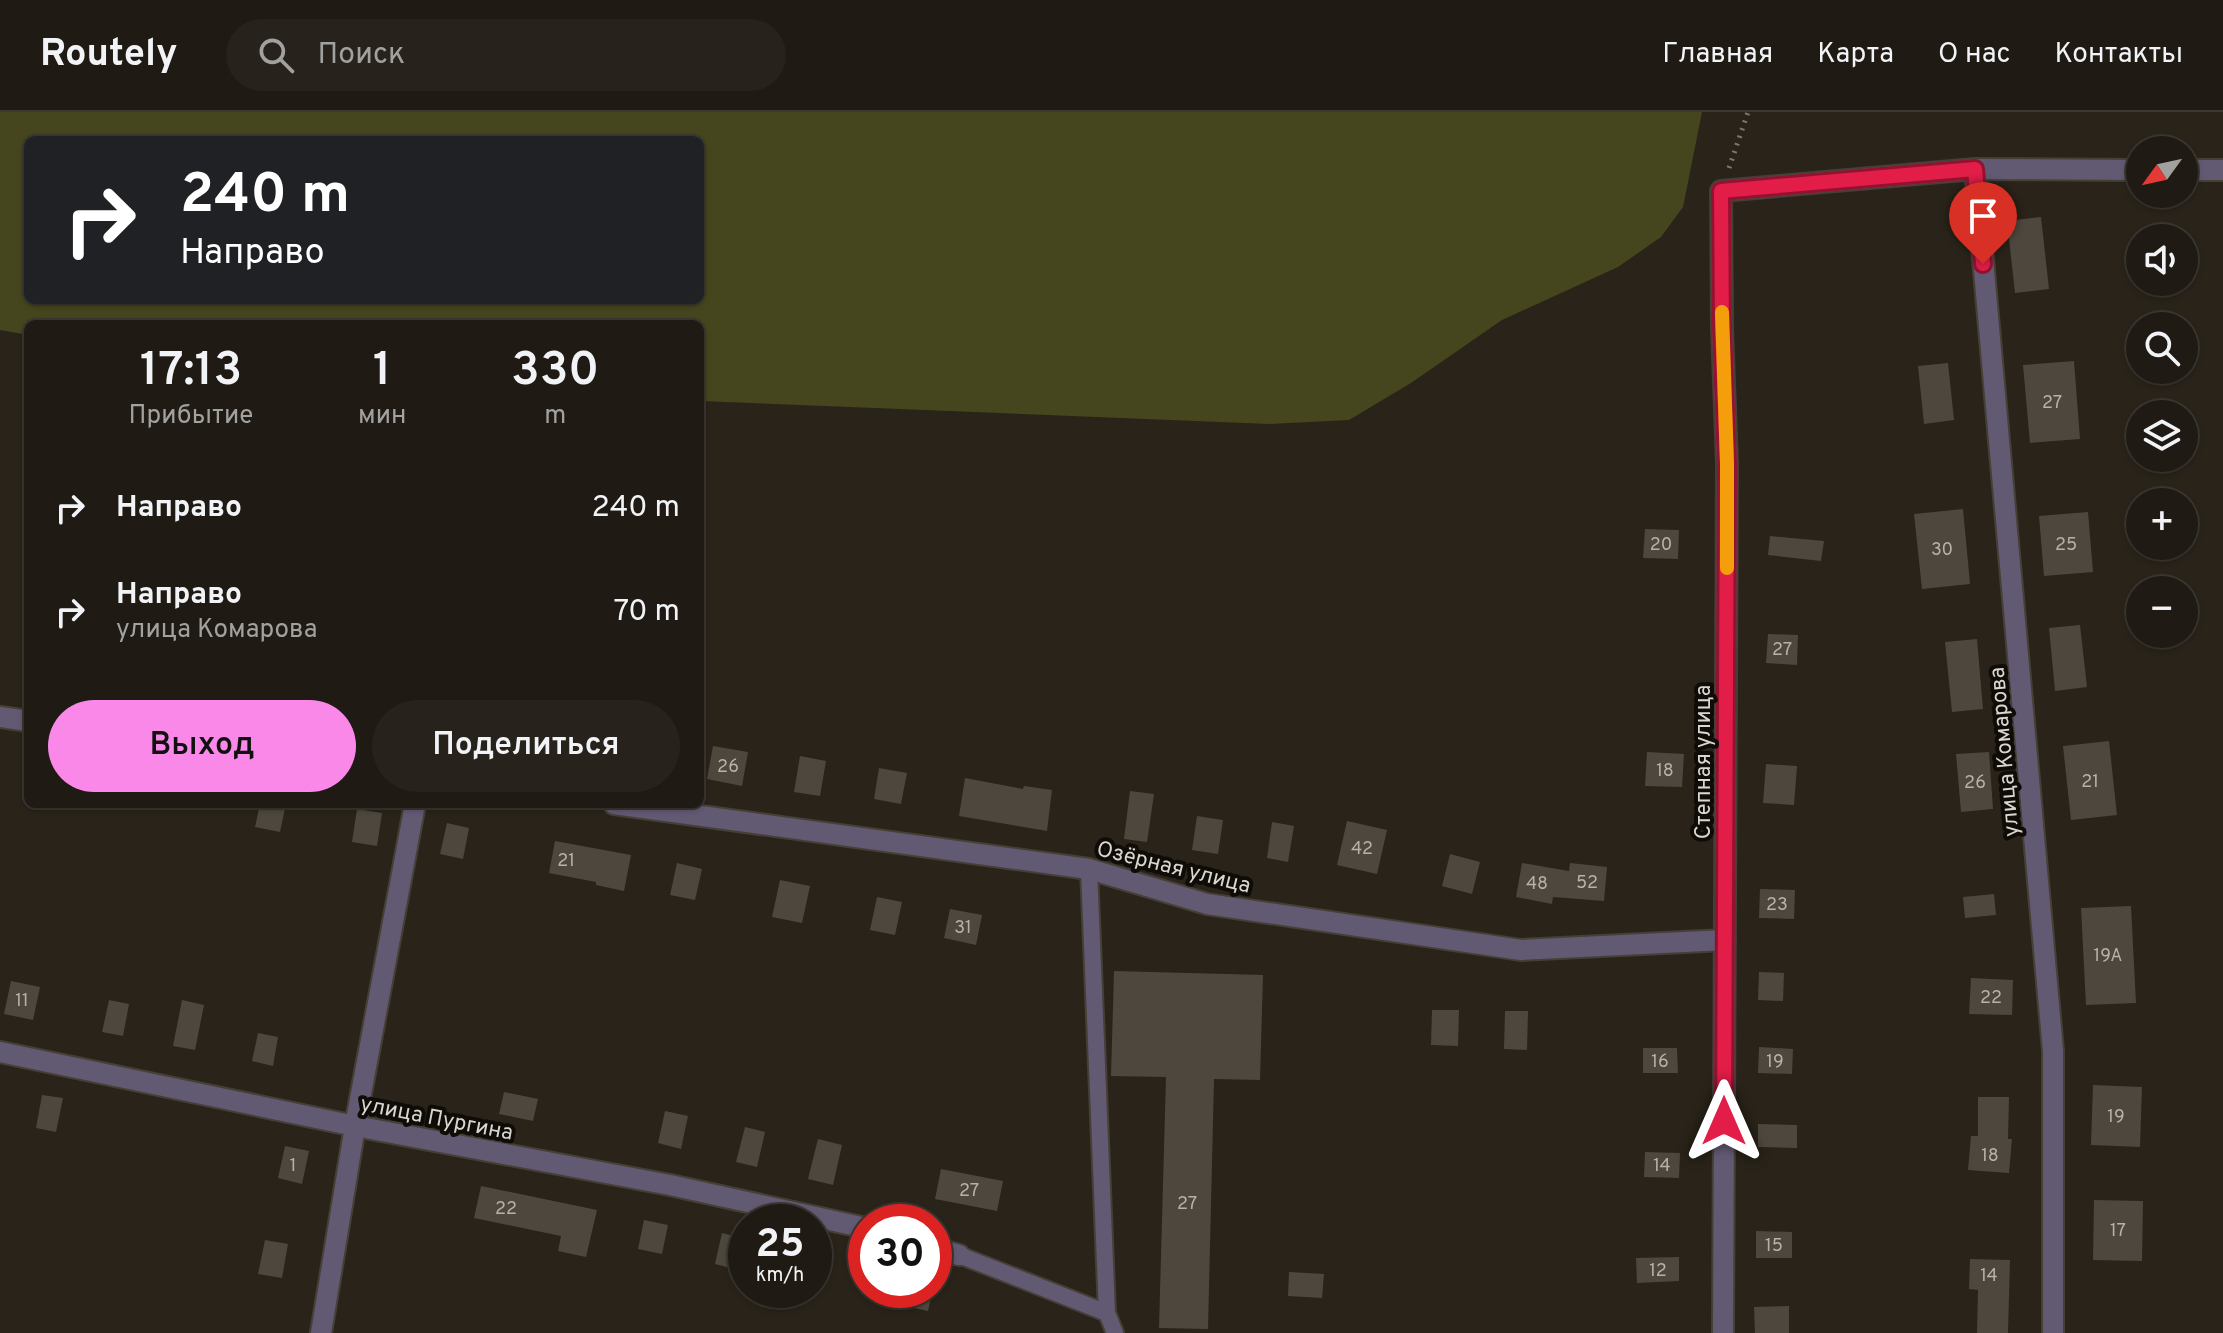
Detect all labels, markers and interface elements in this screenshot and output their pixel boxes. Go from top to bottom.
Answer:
search box [226,19,786,91]
text: Routely [40,31,178,80]
icon: search [254,33,298,77]
text: Поиск [318,37,405,74]
text: Главная [1662,37,1773,73]
text: Карта [1817,37,1894,73]
text: О нас [1938,37,2011,73]
text: Контакты [2055,37,2183,73]
north arrow [2126,136,2198,208]
map controls [2126,136,2198,648]
text: 240 m [180,162,350,232]
icon: right [48,168,152,272]
pin [1949,182,2017,264]
icon: arrive [1961,194,2005,238]
button: sound [2126,224,2198,296]
text: Направо [180,231,325,277]
button: search [2126,312,2198,384]
text: 17:13 [140,342,242,402]
text: 1 [373,342,392,402]
text: 330 [511,342,599,402]
house number: 27 [2042,392,2062,415]
text: Прибытие [129,400,253,433]
text: мин [358,400,406,433]
text: m [544,400,566,433]
button: layers [2126,400,2198,472]
icon: right [48,486,92,530]
button: + [2126,488,2198,560]
text: Направо [116,490,242,527]
text: 240 m [592,490,680,527]
house number: 20 [1650,534,1672,557]
house number: 25 [2055,534,2077,557]
house number: 30 [1931,539,1953,562]
button: − [2126,576,2198,648]
text: Направо [116,577,242,614]
icon: right [48,590,92,634]
text: 70 m [614,594,680,631]
text: улица Комарова [116,614,317,647]
house number: 27 [1772,639,1792,662]
street label: улица Комарова [1985,666,2026,838]
street label: Степная улица [1691,685,1718,839]
button: Выход [48,700,356,792]
button: Поделиться [372,700,680,792]
house number: 26 [717,756,739,779]
house number: 18 [1656,760,1674,783]
house number: 21 [2081,771,2099,794]
house number: 26 [1964,772,1986,795]
street label: Озёрная улица [1093,836,1253,901]
house number: 42 [1351,838,1373,861]
house number: 21 [557,850,575,873]
house number: 52 [1576,872,1598,895]
house number: 48 [1526,873,1548,896]
house number: 23 [1766,894,1788,917]
house number: 31 [954,917,972,940]
house number: 19А [2094,945,2122,968]
house number: 22 [1980,987,2002,1010]
house number: 11 [15,990,29,1013]
house number: 16 [1651,1051,1669,1074]
house number: 19 [1766,1051,1784,1074]
position arrow [1682,1079,1766,1163]
street label: улица Пургина [358,1091,515,1148]
house number: 19 [2107,1106,2125,1129]
house number: 18 [1981,1145,1999,1168]
house number: 1 [290,1155,296,1178]
house number: 14 [1653,1155,1671,1178]
house number: 27 [959,1180,979,1203]
house number: 27 [1177,1193,1197,1216]
house number: 22 [495,1198,517,1221]
speed limit sign: 30 [848,1204,952,1308]
house number: 17 [2110,1220,2126,1243]
text: 25 [756,1221,804,1271]
house number: 15 [1765,1235,1783,1258]
house number: 12 [1649,1260,1667,1283]
text: km/h [756,1263,804,1289]
house number: 14 [1980,1265,1998,1288]

